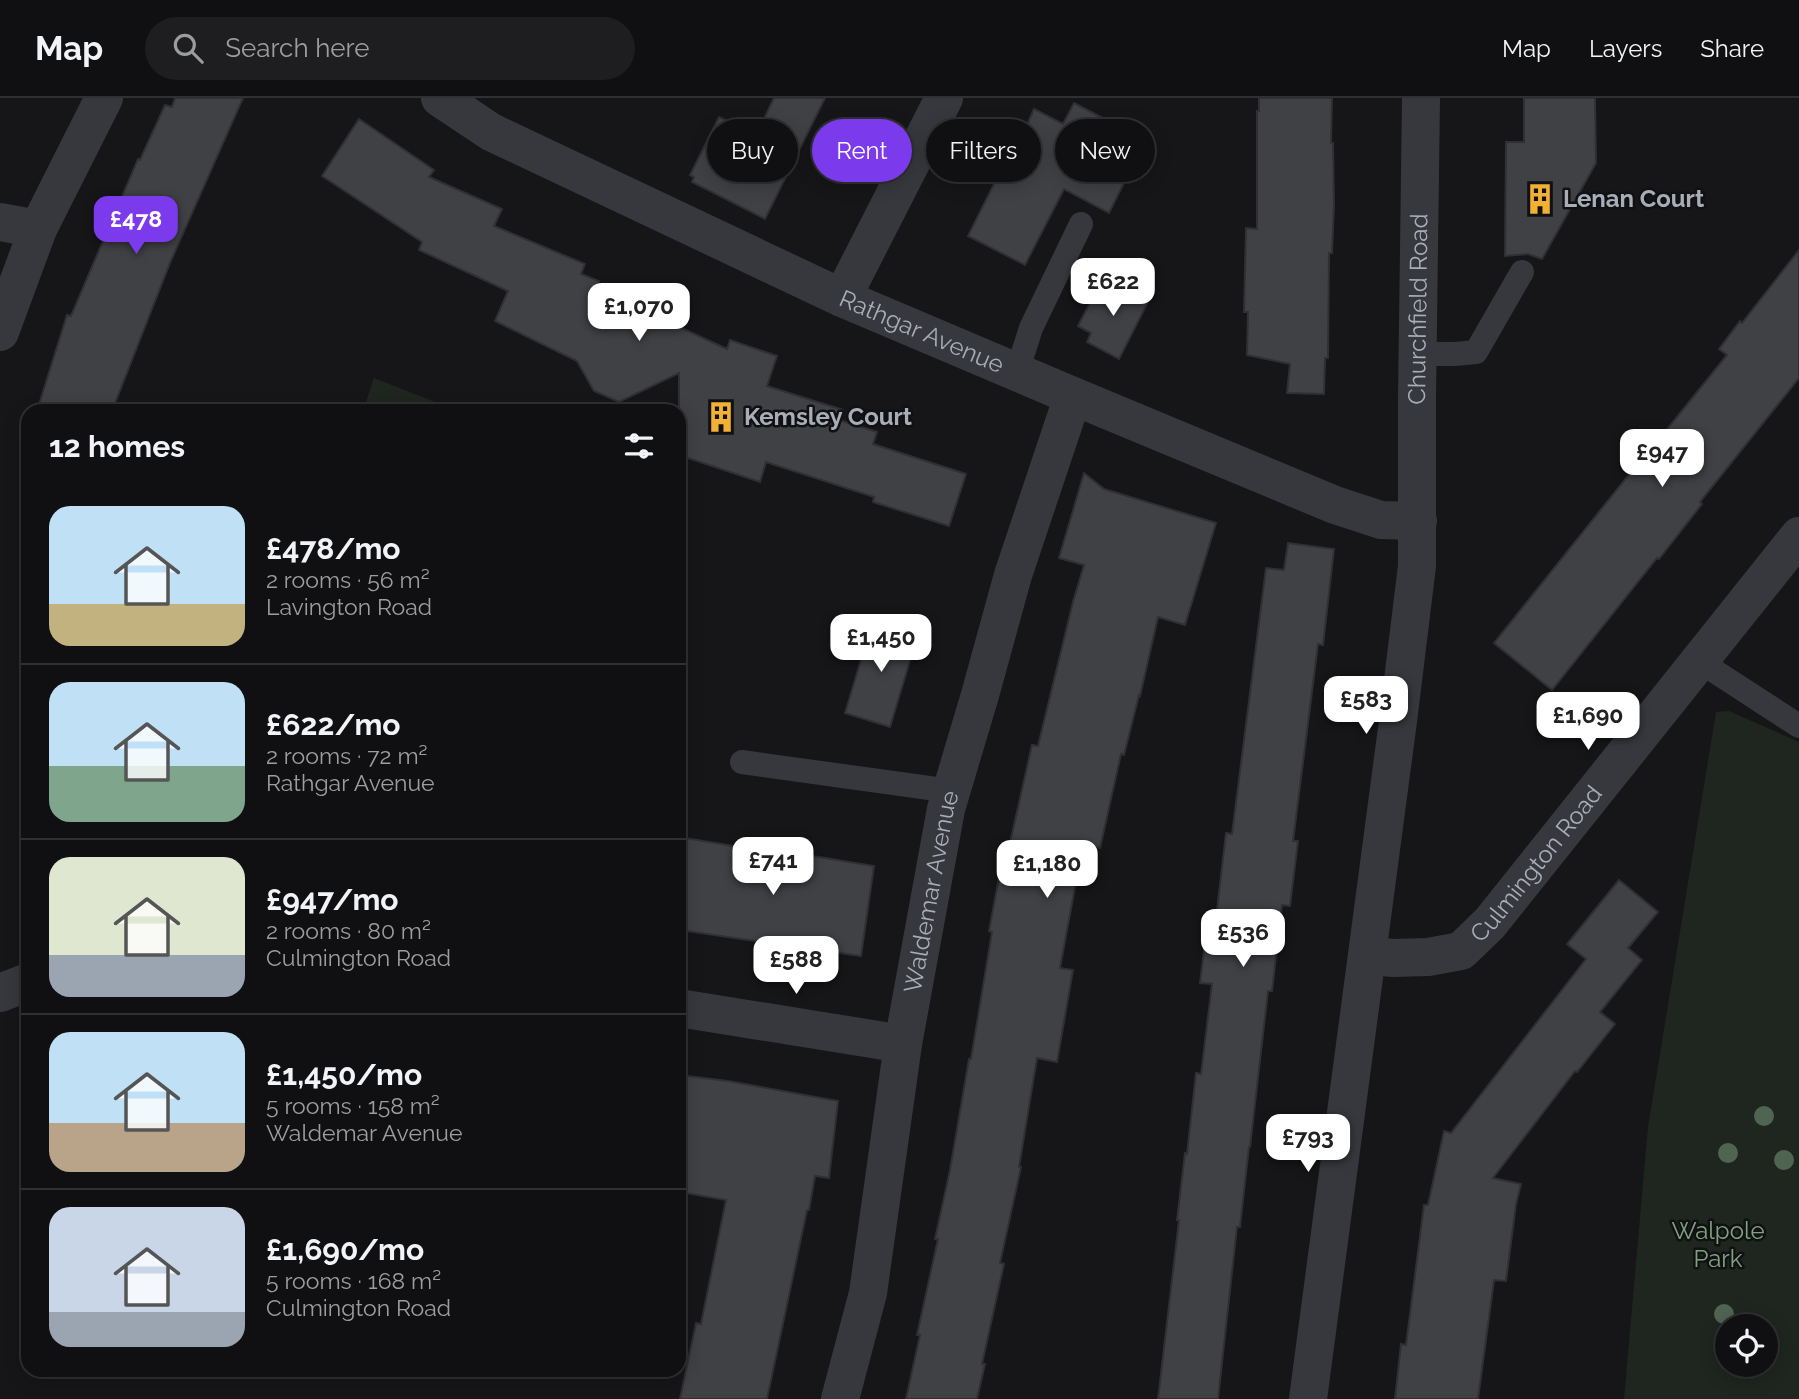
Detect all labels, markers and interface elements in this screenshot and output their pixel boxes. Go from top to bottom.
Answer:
search box [145,17,635,80]
text: Map [35,29,103,68]
icon: search [169,29,207,67]
text: Search here [225,33,370,63]
text: Map [1502,34,1551,63]
text: Layers [1589,34,1662,63]
text: Share [1700,34,1764,63]
chip: Buy [707,119,798,182]
chip: Rent [812,119,912,182]
chip: Filters [926,119,1041,182]
chip: New [1055,119,1155,182]
building icon: Lenan Court [1523,182,1557,216]
place label: Lenan Court [1563,184,1704,213]
pin: £478 [95,197,177,256]
text: £478 [110,205,162,232]
street label: Churchfield Road [1402,213,1433,405]
pin: £622 [1072,258,1154,318]
text: £622 [1087,267,1139,294]
pin: £1,070 [582,284,696,343]
street label: Rathgar Avenue [835,284,1008,379]
text: £1,070 [604,292,674,319]
building icon: Kemsley Court [704,400,738,434]
place label: Kemsley Court [744,402,912,431]
icon: filters [620,427,658,465]
text: 12 homes [49,429,185,464]
pin: £947 [1621,430,1703,489]
text: £947 [1636,438,1688,465]
text: £478/mo [266,531,401,566]
icon: home [105,534,189,618]
text: 2 rooms · 56 m² [266,566,430,593]
text: Lavington Road [266,593,432,620]
pin: £1,450 [824,614,938,674]
text: £1,450 [846,623,916,650]
pin: £583 [1325,676,1407,736]
text: £583 [1340,685,1392,712]
pin: £1,690 [1531,692,1645,752]
text: £1,690 [1553,701,1623,728]
text: £622/mo [266,707,401,742]
icon: home [105,710,189,794]
text: 2 rooms · 72 m² [266,742,427,769]
text: Rathgar Avenue [266,769,435,796]
street label: Culmington Road [1464,779,1608,948]
street label: Waldemar Avenue [898,787,965,995]
pin: £741 [732,838,814,897]
pin: £1,180 [990,840,1104,900]
text: £741 [748,846,798,873]
text: £1,180 [1013,849,1081,876]
text: £947/mo [266,882,399,917]
icon: home [105,885,189,969]
pin: £536 [1202,910,1284,969]
text: 2 rooms · 80 m² [266,917,431,944]
text: £536 [1217,918,1269,945]
pin: £588 [755,936,837,996]
text: Culmington Road [266,944,451,971]
text: £588 [769,945,823,972]
text: £1,450/mo [266,1057,422,1092]
icon: home [105,1060,189,1144]
text: 5 rooms · 158 m² [266,1092,440,1119]
pin: £793 [1267,1114,1349,1174]
text: Waldemar Avenue [266,1119,463,1146]
text: £793 [1282,1123,1334,1150]
park label: Walpole Park [1671,1216,1765,1273]
text: £1,690/mo [266,1232,424,1267]
icon: home [105,1235,189,1319]
text: 5 rooms · 168 m² [266,1267,441,1294]
text: Culmington Road [266,1294,451,1321]
map controls [1715,1314,1778,1377]
button: locate [1715,1314,1778,1377]

